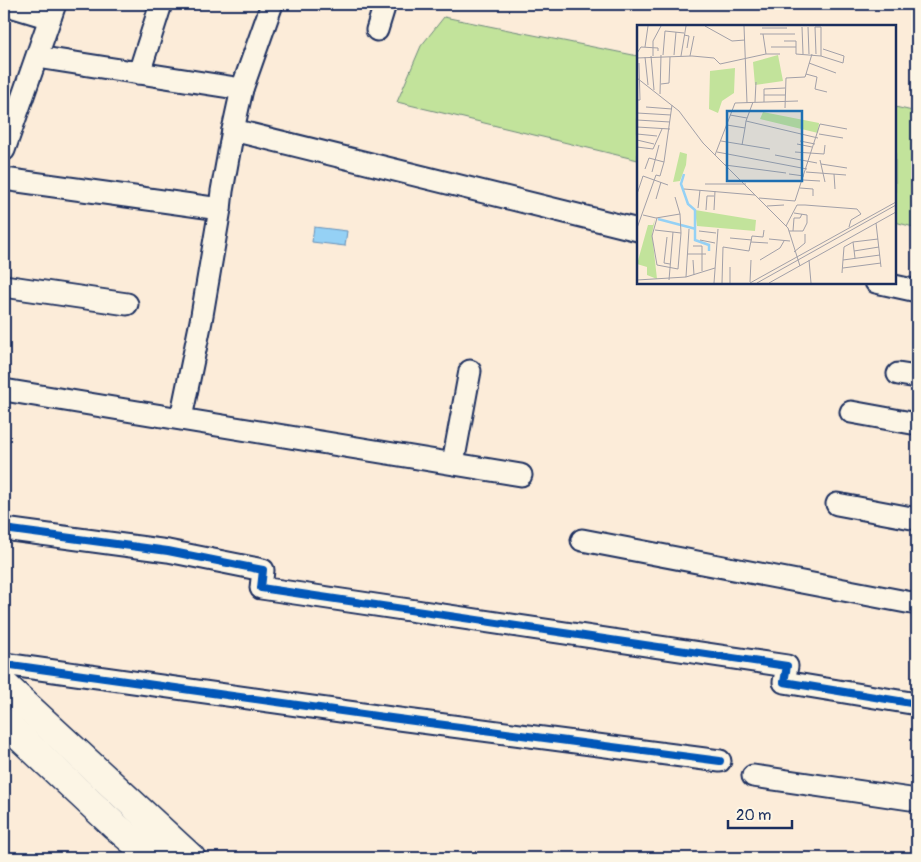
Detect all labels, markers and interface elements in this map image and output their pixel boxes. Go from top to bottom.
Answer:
inset map [637,25,896,284]
scale bar [728,797,792,829]
text: 20 m [736,806,771,825]

